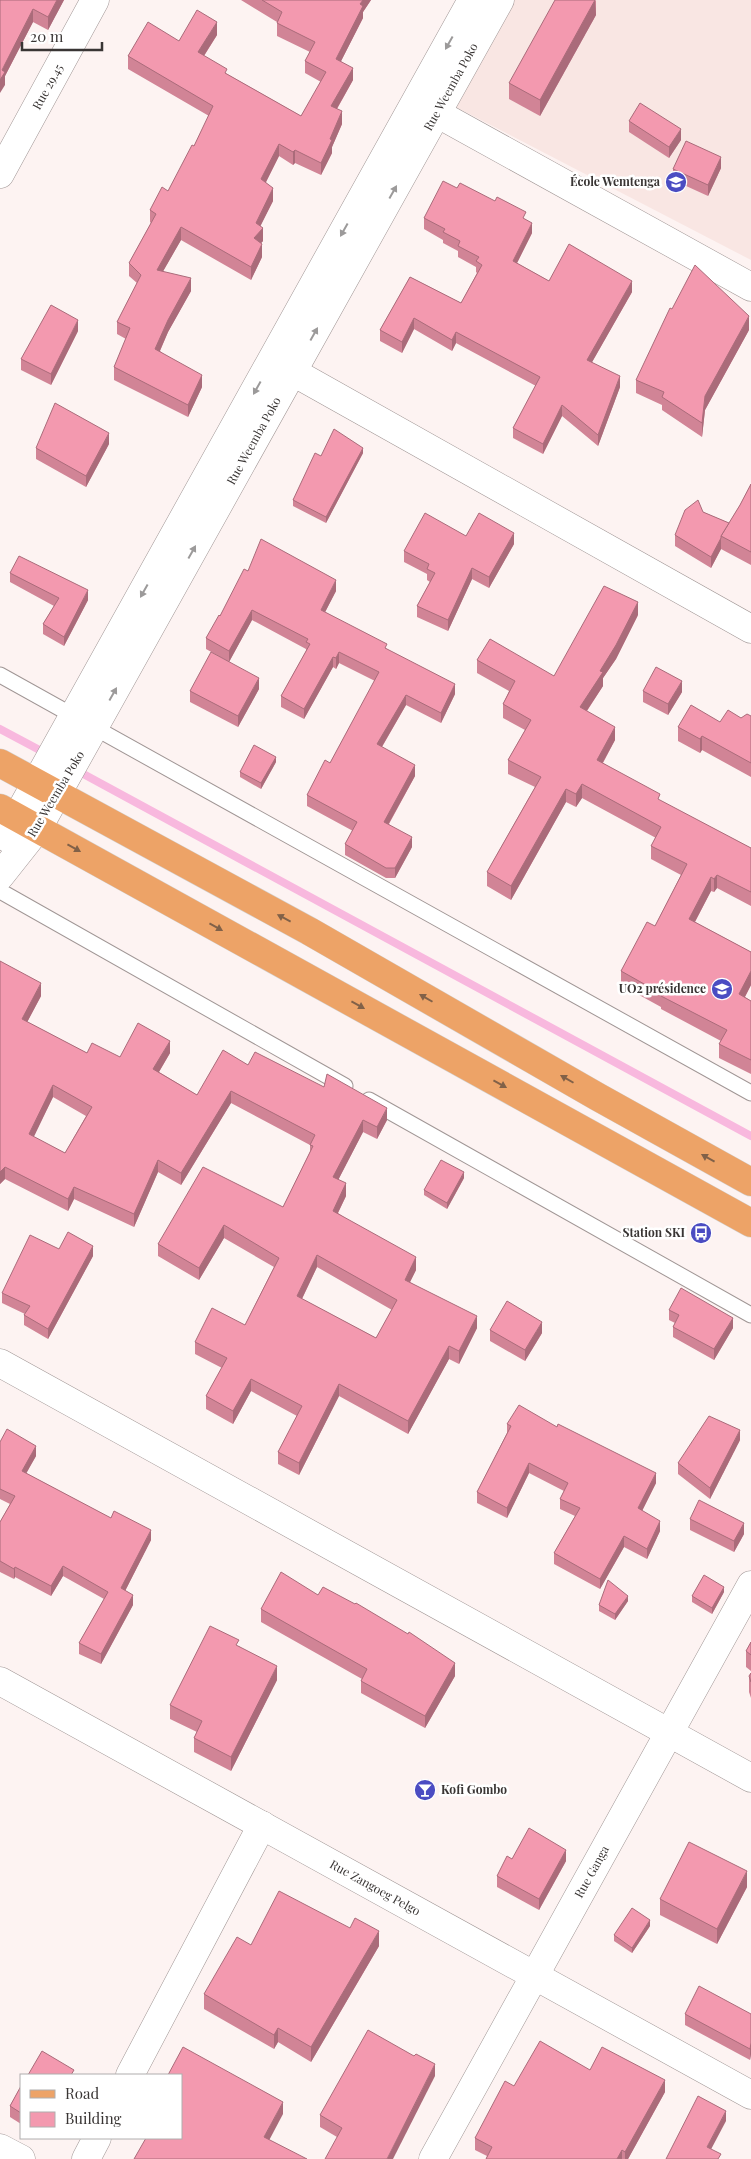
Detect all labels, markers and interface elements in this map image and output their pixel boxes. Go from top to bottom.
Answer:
scale bar [22,20,102,52]
text: 20 m [30,26,64,46]
one-way arrow [445,35,453,50]
street label: Rue Weemba Poko [419,39,481,133]
street label: Rue 29.45 [28,61,66,112]
school or university icon: École Wemtenga [664,170,688,194]
place label: École Wemtenga [570,173,661,189]
one-way arrow [389,184,397,199]
one-way arrow [340,223,348,238]
one-way arrow [309,327,318,340]
one-way arrow [252,381,261,394]
street label: Rue Weemba Poko [222,393,284,487]
one-way arrow [188,545,196,559]
one-way arrow [139,584,148,597]
one-way arrow [108,687,117,701]
street label: Rue Weemba Poko [23,747,87,840]
one-way arrow [66,844,81,852]
one-way arrow [277,914,292,922]
one-way arrow [209,922,222,931]
school or university icon: UO2 présidence [710,977,734,1001]
place label: UO2 présidence [619,980,706,996]
one-way arrow [418,994,433,1002]
one-way arrow [351,1001,365,1009]
one-way arrow [559,1075,574,1083]
one-way arrow [494,1079,507,1088]
one-way arrow [701,1154,716,1162]
bus stop icon: Station SKI [689,1221,713,1245]
place label: Station SKI [623,1224,685,1240]
bar icon: Kofi Gombo [413,1778,437,1802]
place label: Kofi Gombo [441,1781,507,1797]
street label: Rue Ganga [570,1843,612,1900]
street label: Rue Zangoeg Pelgo [327,1856,424,1919]
legend [20,2074,182,2139]
text: Road [65,2083,99,2103]
text: Building [65,2108,122,2128]

